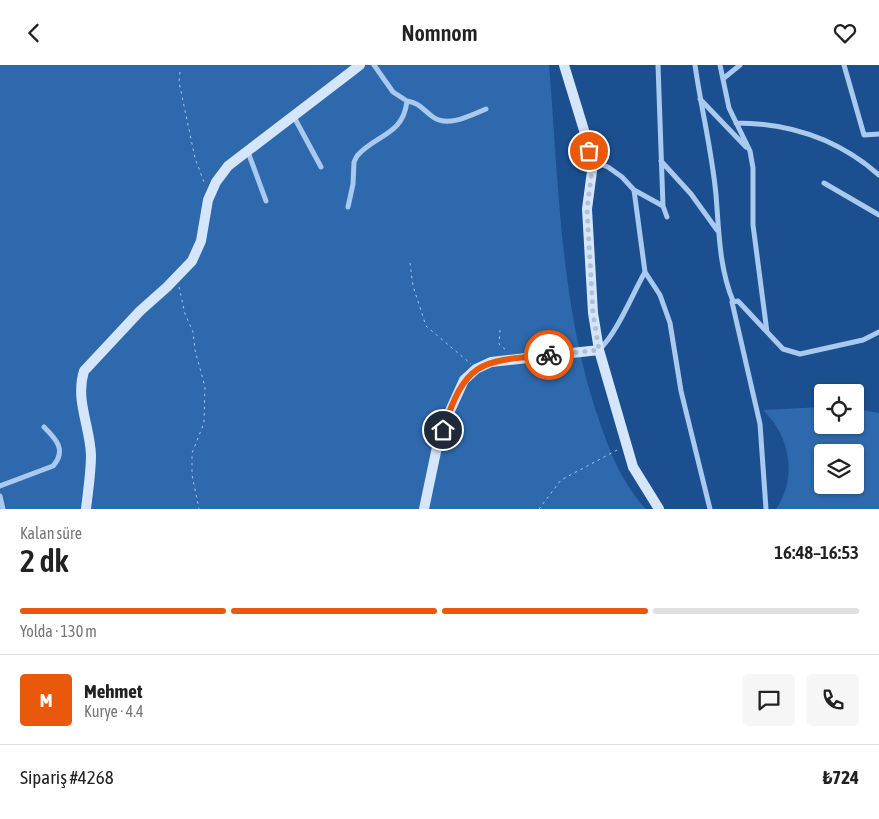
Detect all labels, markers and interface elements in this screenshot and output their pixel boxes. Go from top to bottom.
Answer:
icon: back [20,19,48,47]
icon: heart [831,19,859,47]
text: Nomnom [401,20,478,46]
pin [568,130,610,172]
icon: bag [575,137,603,165]
courier [524,330,574,380]
icon: bike [535,341,563,369]
map controls [814,384,864,494]
button: locate [814,384,864,434]
pin [422,409,464,451]
icon: home [429,416,457,444]
button: layers [814,444,864,494]
text: Kalan süre [20,524,82,542]
text: 16:48–16:53 [774,541,859,563]
text: 2 dk [20,542,69,579]
text: Yolda · 130 m [20,622,97,640]
button: chat [743,674,795,726]
button: phone [807,674,859,726]
text: Mehmet [84,680,142,702]
text: M [40,689,52,711]
text: Kurye · 4.4 [84,702,144,720]
text: Sipariş #4268 [20,766,114,788]
text: ₺724 [823,766,859,788]

